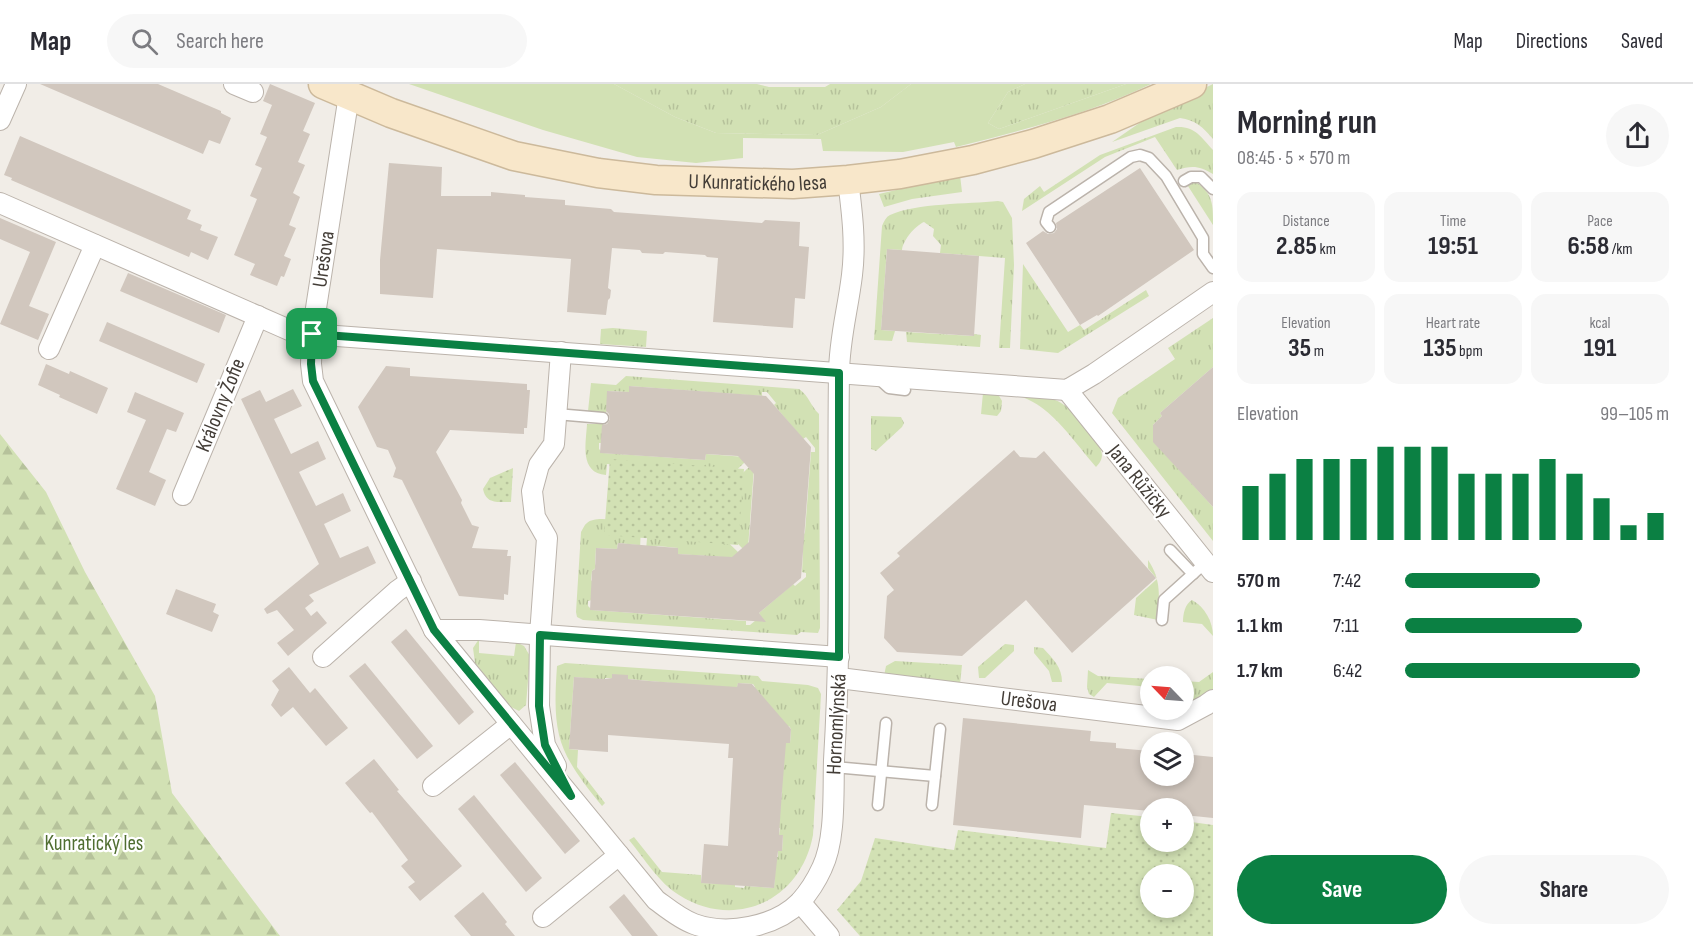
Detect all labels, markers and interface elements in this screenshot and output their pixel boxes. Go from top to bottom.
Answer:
search box [107,14,527,68]
text: Map [30,25,71,58]
icon: search [128,25,161,58]
text: Search here [176,28,264,55]
text: Map [1453,29,1483,54]
text: Directions [1516,29,1588,54]
text: Saved [1621,29,1663,54]
text: Morning run [1237,103,1377,143]
button: share [1606,104,1669,167]
text: 08:45 · 5 × 570 m [1237,146,1350,170]
street label: U Kunratického lesa [688,169,828,197]
text: Distance [1282,212,1330,231]
text: Time [1440,212,1466,231]
text: Pace [1587,212,1613,231]
street label: Urešova [307,229,340,289]
text: 2.85 [1276,231,1317,262]
text: 19:51 [1428,231,1478,262]
text: 6:58 [1567,231,1609,262]
text: km [1317,240,1336,259]
text: /km [1609,240,1633,259]
pin [286,308,337,359]
text: Elevation [1281,314,1331,333]
text: Heart rate [1426,314,1480,333]
text: kcal [1589,314,1611,333]
icon: arrive [295,317,328,350]
text: 35 [1288,333,1311,364]
text: 135 [1423,333,1457,364]
text: 191 [1584,333,1616,364]
text: m [1311,342,1324,361]
text: bpm [1457,342,1483,361]
street label: Královny Žofie [190,355,251,456]
text: Elevation [1237,402,1299,426]
text: 99–105 m [1600,402,1669,426]
street label: Jana Růžičky [1102,439,1177,523]
text: 570 m [1237,569,1280,593]
text: 7:42 [1333,569,1361,593]
text: 1.1 km [1237,614,1283,638]
text: 7:11 [1333,614,1359,638]
text: 1.7 km [1237,659,1283,683]
text: 6:42 [1333,659,1362,683]
north arrow [1140,666,1194,720]
map controls [1140,666,1194,918]
street label: Hornomlýnská [821,673,852,775]
street label: Urešova [999,686,1059,717]
button: layers [1140,732,1194,786]
button: + [1140,798,1194,852]
park label: Kunratický les [45,831,143,856]
button: Save [1237,855,1447,924]
button: Share [1459,855,1669,924]
button: − [1140,864,1194,918]

